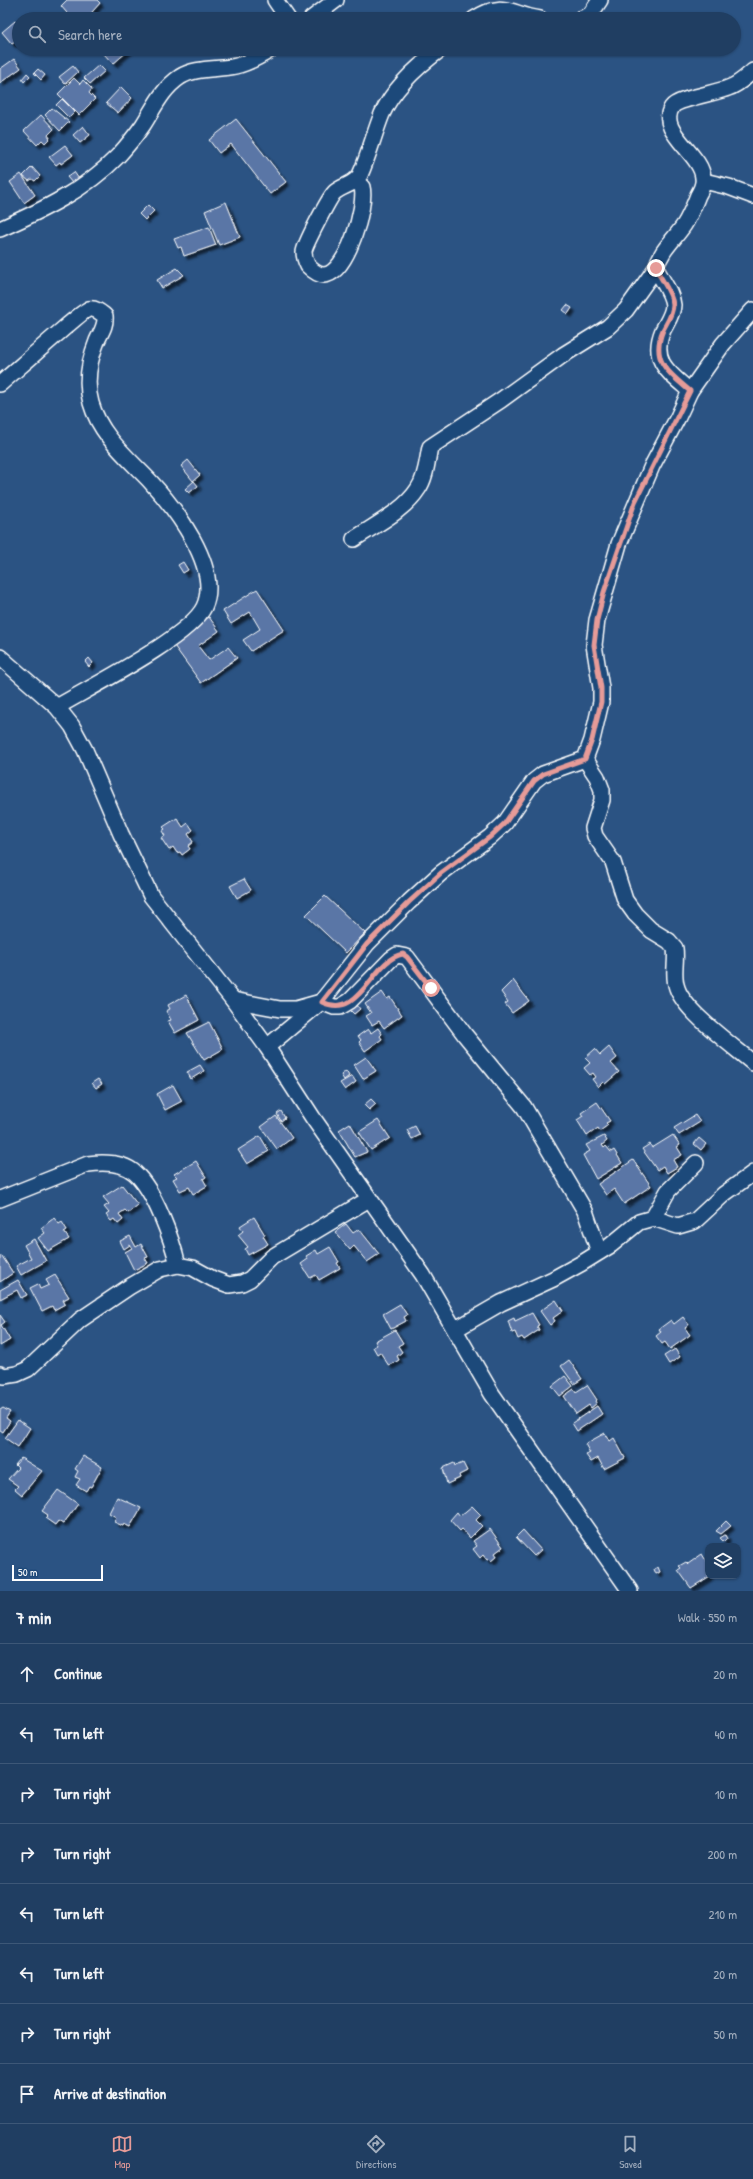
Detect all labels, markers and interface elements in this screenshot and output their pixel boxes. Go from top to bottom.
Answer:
search box [12,12,741,56]
icon: search [26,23,48,45]
text: Search here [58,24,122,45]
route end [647,259,665,277]
route start [422,979,440,997]
map controls [705,1543,741,1579]
button: layers [705,1543,741,1579]
scale bar [12,1563,103,1582]
text: 50 m [18,1565,38,1579]
text: 7 min [16,1606,51,1629]
text: Walk · 550 m [678,1608,737,1626]
icon: ahead [16,1663,38,1685]
text: Continue [54,1663,102,1684]
text: 20 m [713,1665,737,1683]
icon: left [16,1723,38,1745]
text: Turn left [54,1723,104,1744]
text: 40 m [714,1725,737,1743]
icon: right [16,1783,38,1805]
text: Turn right [54,1783,110,1804]
text: 10 m [715,1785,737,1803]
icon: right [16,1843,38,1865]
text: Turn right [54,1843,110,1864]
text: 200 m [707,1845,737,1863]
icon: left [16,1903,38,1925]
text: Turn left [54,1903,104,1924]
text: 210 m [709,1905,737,1923]
icon: left [16,1963,38,1985]
text: Turn left [54,1963,104,1984]
text: 20 m [713,1965,737,1983]
icon: right [16,2023,38,2045]
text: Turn right [54,2023,110,2044]
text: 50 m [714,2025,737,2043]
icon: arrive [16,2083,38,2105]
text: Arrive at destination [54,2083,166,2104]
tab: Map [111,2133,133,2171]
tab: Directions [356,2133,397,2171]
tab: Saved [619,2133,642,2171]

